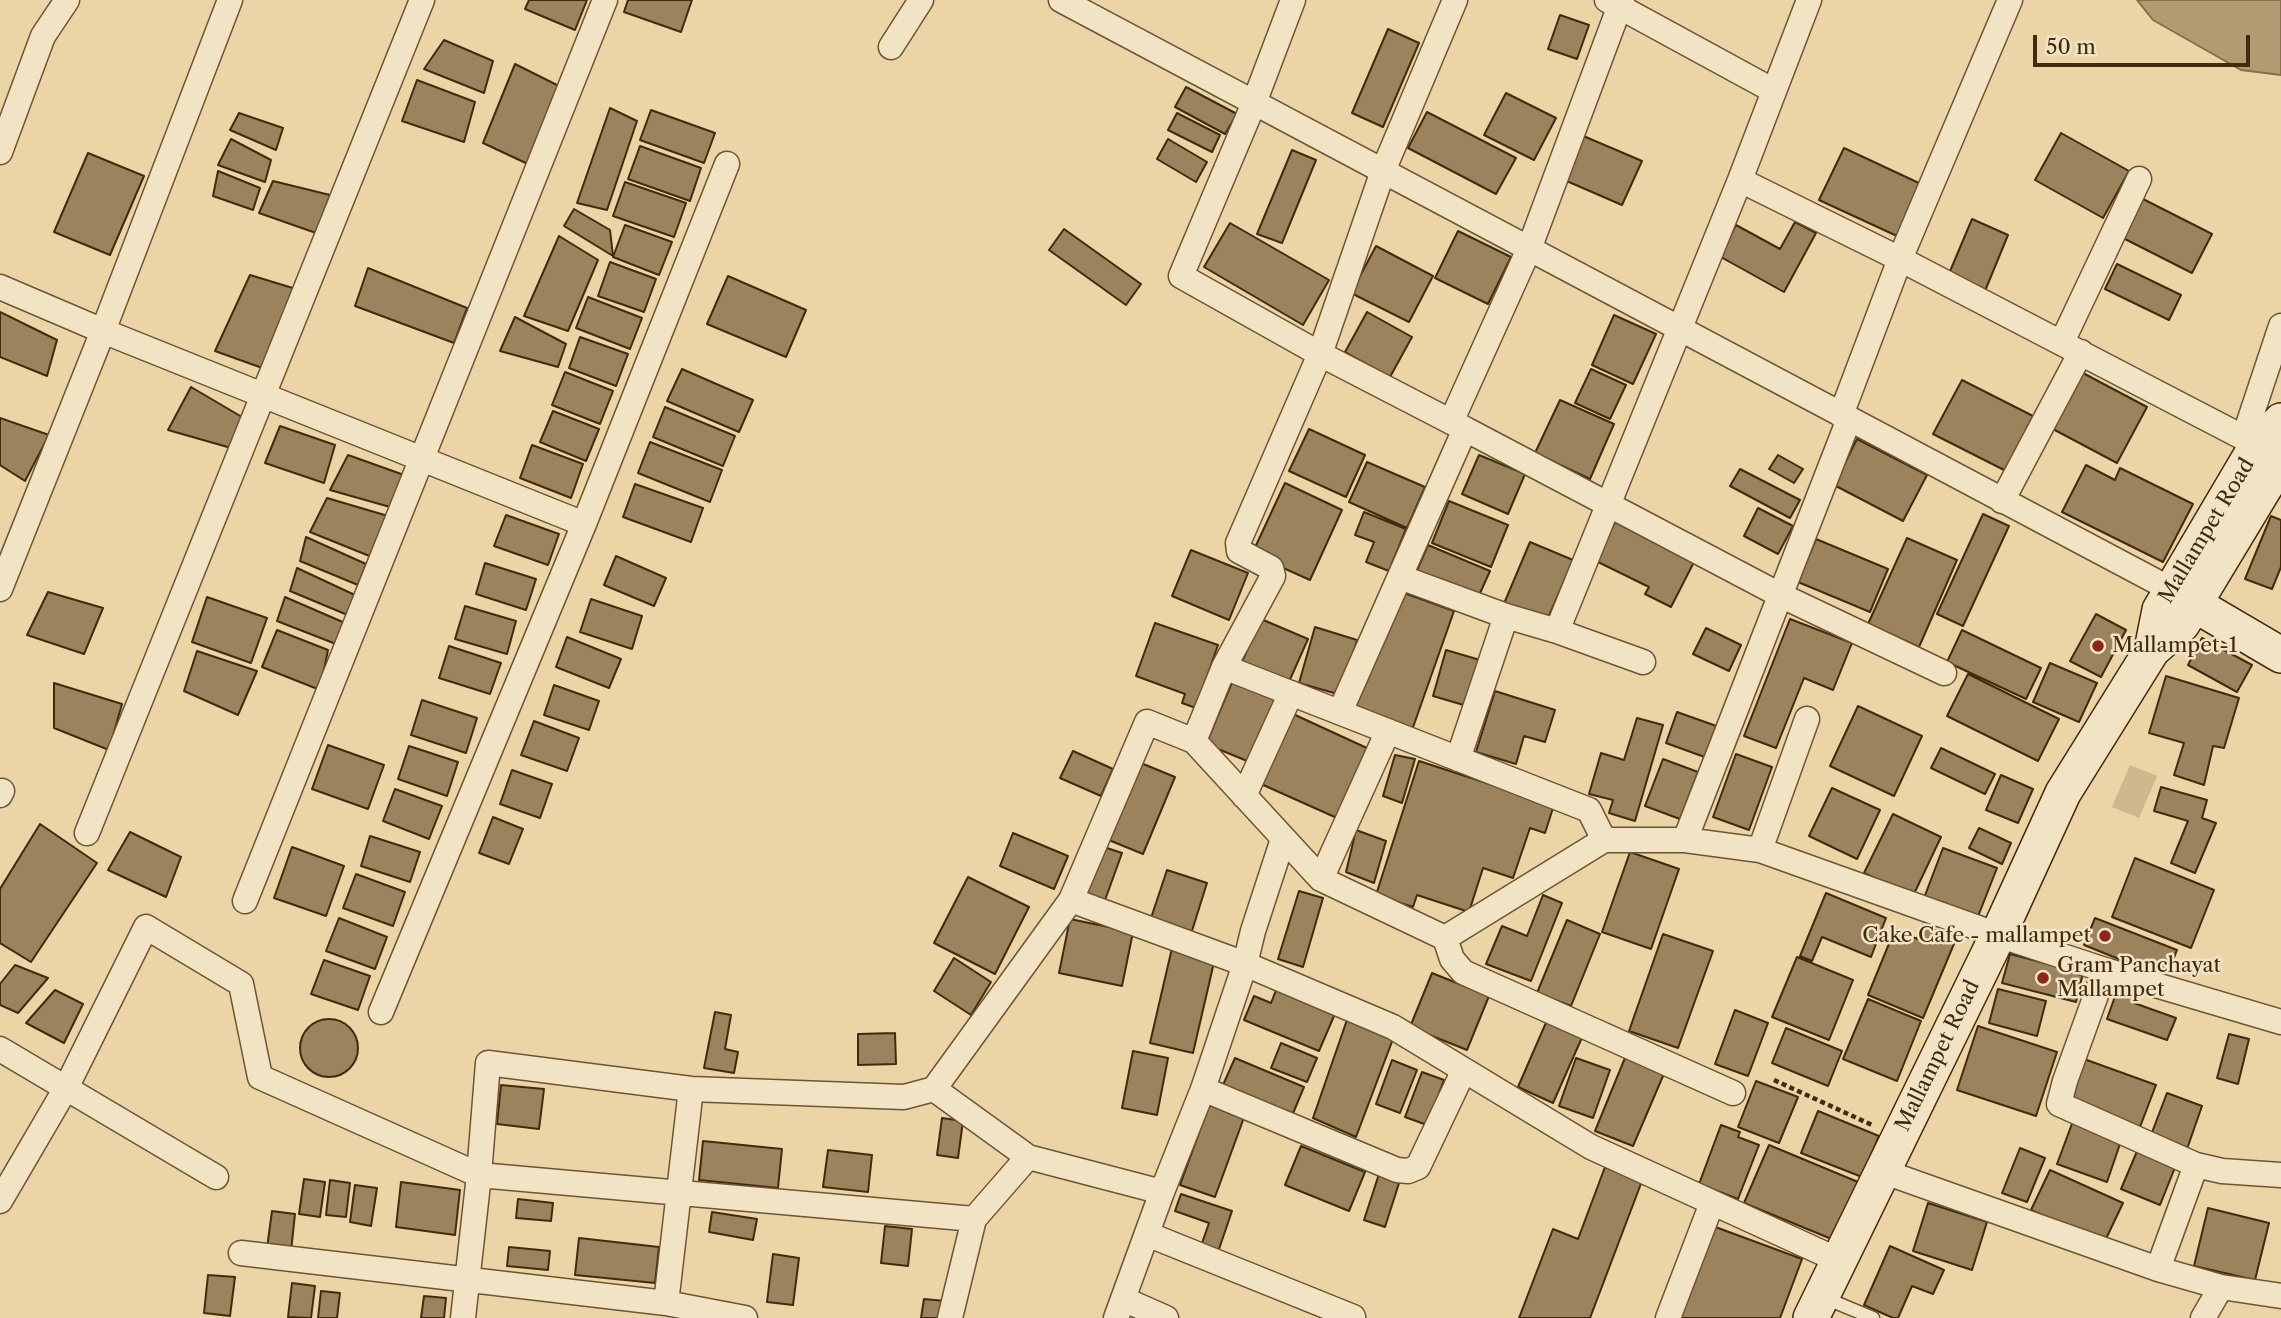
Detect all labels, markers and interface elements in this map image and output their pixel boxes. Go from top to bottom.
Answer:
scale bar [2036,21,2253,65]
text: 50 m [2046,34,2096,59]
street label: Mallampet Road [2154,454,2260,608]
place label: Mallampet-1 [2112,633,2238,659]
marker: Mallampet-1 [2090,638,2106,654]
place label: Cake Cafe - mallampet [1862,923,2091,949]
marker: Cake Cafe - mallampet [2097,928,2113,944]
place label: Gram Panchayat Mallampet [2057,953,2221,1003]
marker: Gram Panchayat Mallampet [2035,970,2051,986]
street label: Mallampet Road [1891,976,1985,1136]

